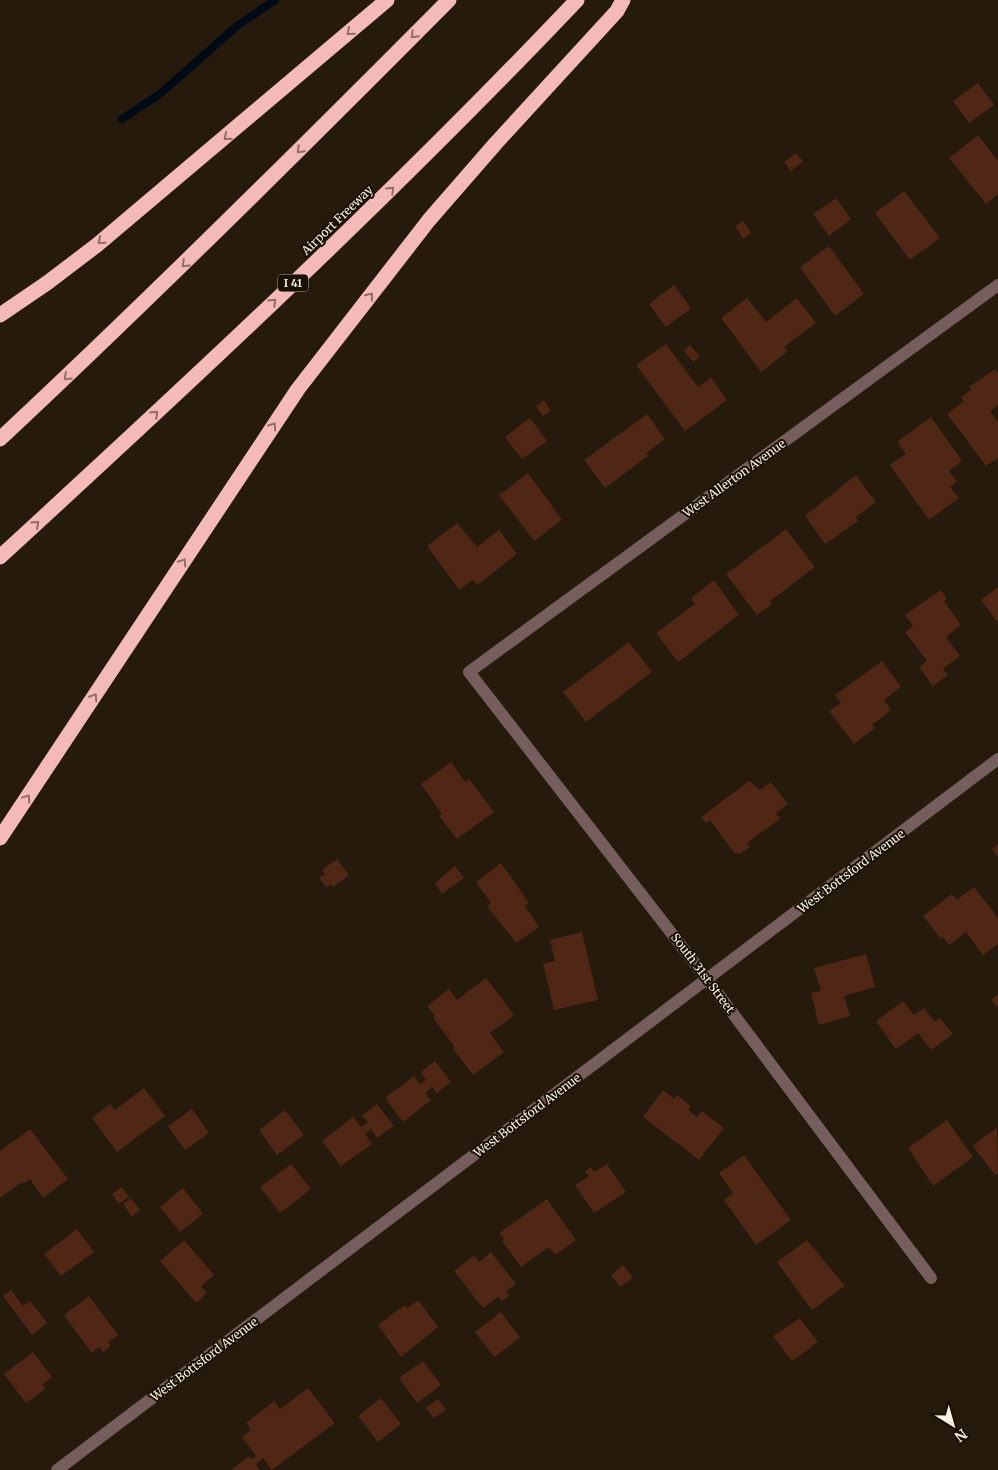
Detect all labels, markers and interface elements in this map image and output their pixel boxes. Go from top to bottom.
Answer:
one-way arrow [347,26,356,34]
one-way arrow [411,29,420,38]
one-way arrow [223,131,232,140]
one-way arrow [297,144,306,153]
street label: Airport Freeway [297,182,376,259]
one-way arrow [385,186,394,195]
one-way arrow [98,235,107,244]
one-way arrow [181,259,190,268]
road number: I 41 [278,274,308,292]
one-way arrow [364,293,372,302]
one-way arrow [267,299,276,308]
one-way arrow [64,371,73,380]
one-way arrow [150,411,159,420]
one-way arrow [267,422,276,432]
street label: West Allerton Avenue [679,436,788,521]
one-way arrow [30,521,39,530]
one-way arrow [177,558,186,567]
one-way arrow [88,694,97,703]
one-way arrow [21,794,30,803]
street label: West Bottsford Avenue [794,826,908,917]
street label: South 31st Street [668,930,738,1016]
street label: West Bottsford Avenue [470,1070,584,1161]
street label: West Bottsford Avenue [147,1314,261,1405]
north arrow [928,1400,978,1450]
text: N [951,1425,971,1446]

